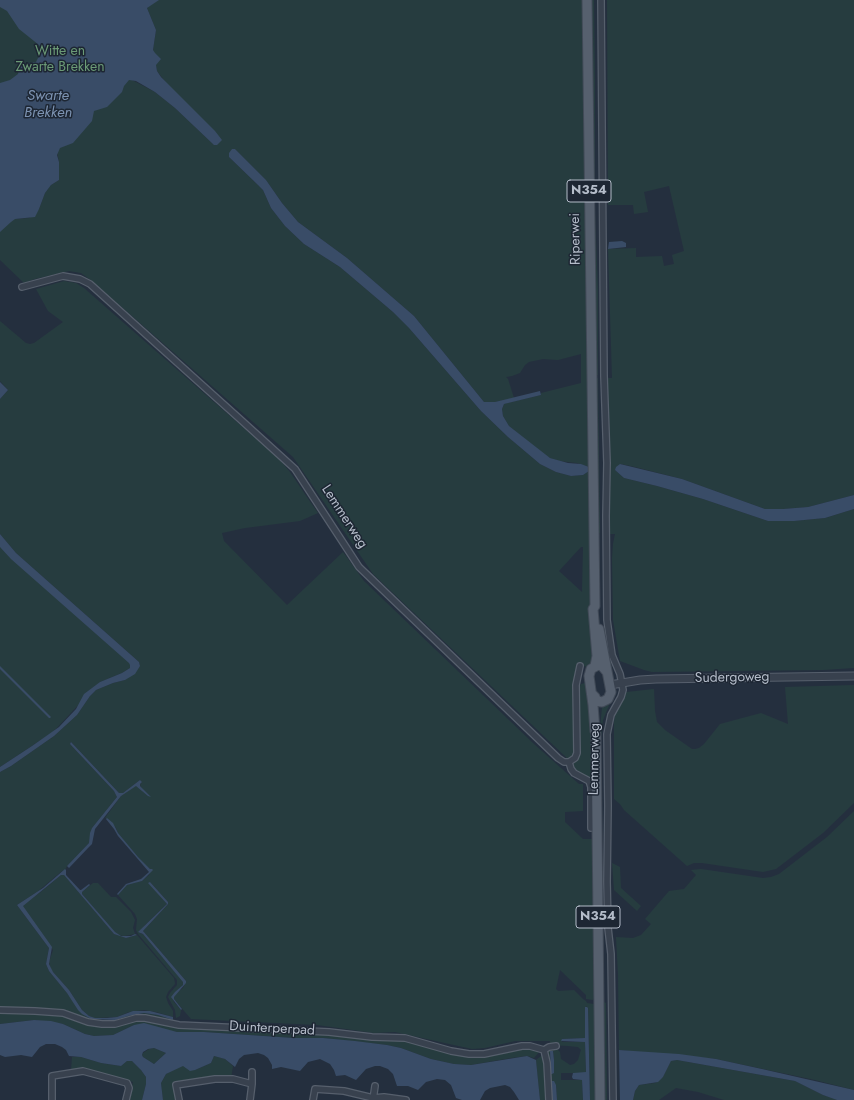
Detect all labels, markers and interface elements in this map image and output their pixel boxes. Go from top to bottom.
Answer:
park label: Witte en Zwarte Brekken [15,44,105,76]
water label: Swarte Brekken [24,87,72,122]
road number: N354 [567,180,611,202]
street label: Riperwei [567,213,585,265]
street label: Lemmerweg [317,482,371,552]
street label: Sudergoweg [695,669,769,687]
street label: Lemmerweg [586,723,604,795]
road number: N354 [576,906,620,928]
street label: Duinterperpad [229,1018,315,1040]

